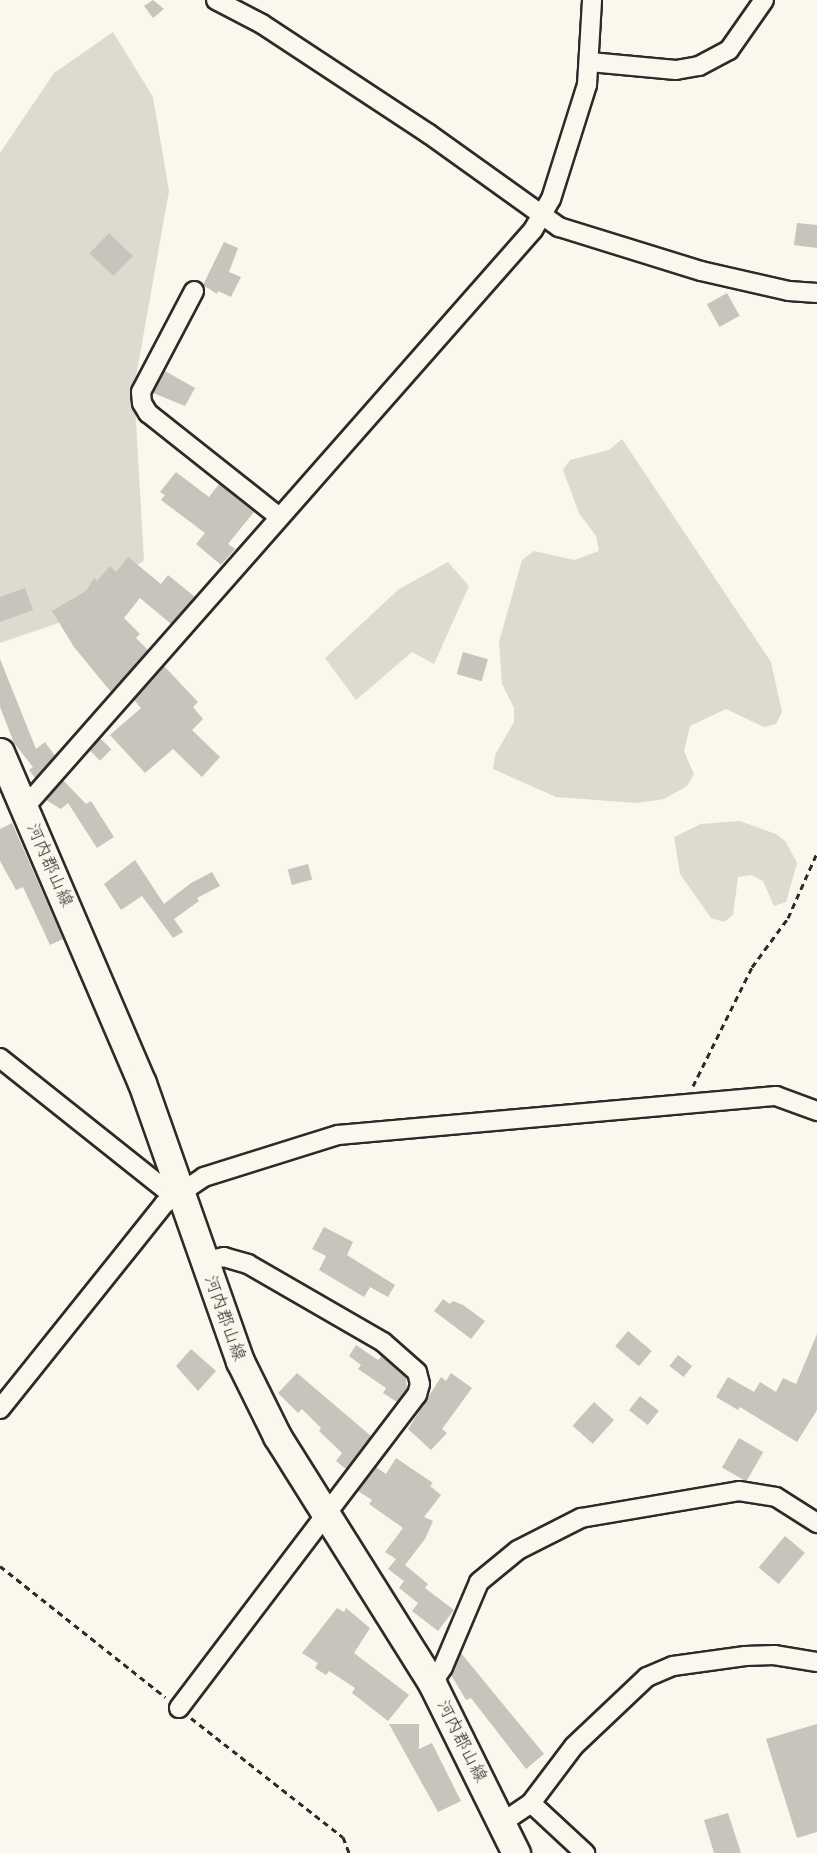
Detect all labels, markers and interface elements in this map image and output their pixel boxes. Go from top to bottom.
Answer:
street label: 河内郡山線 [22,819,78,911]
street label: 河内郡山線 [199,1272,251,1364]
street label: 河内郡山線 [432,1696,492,1786]

